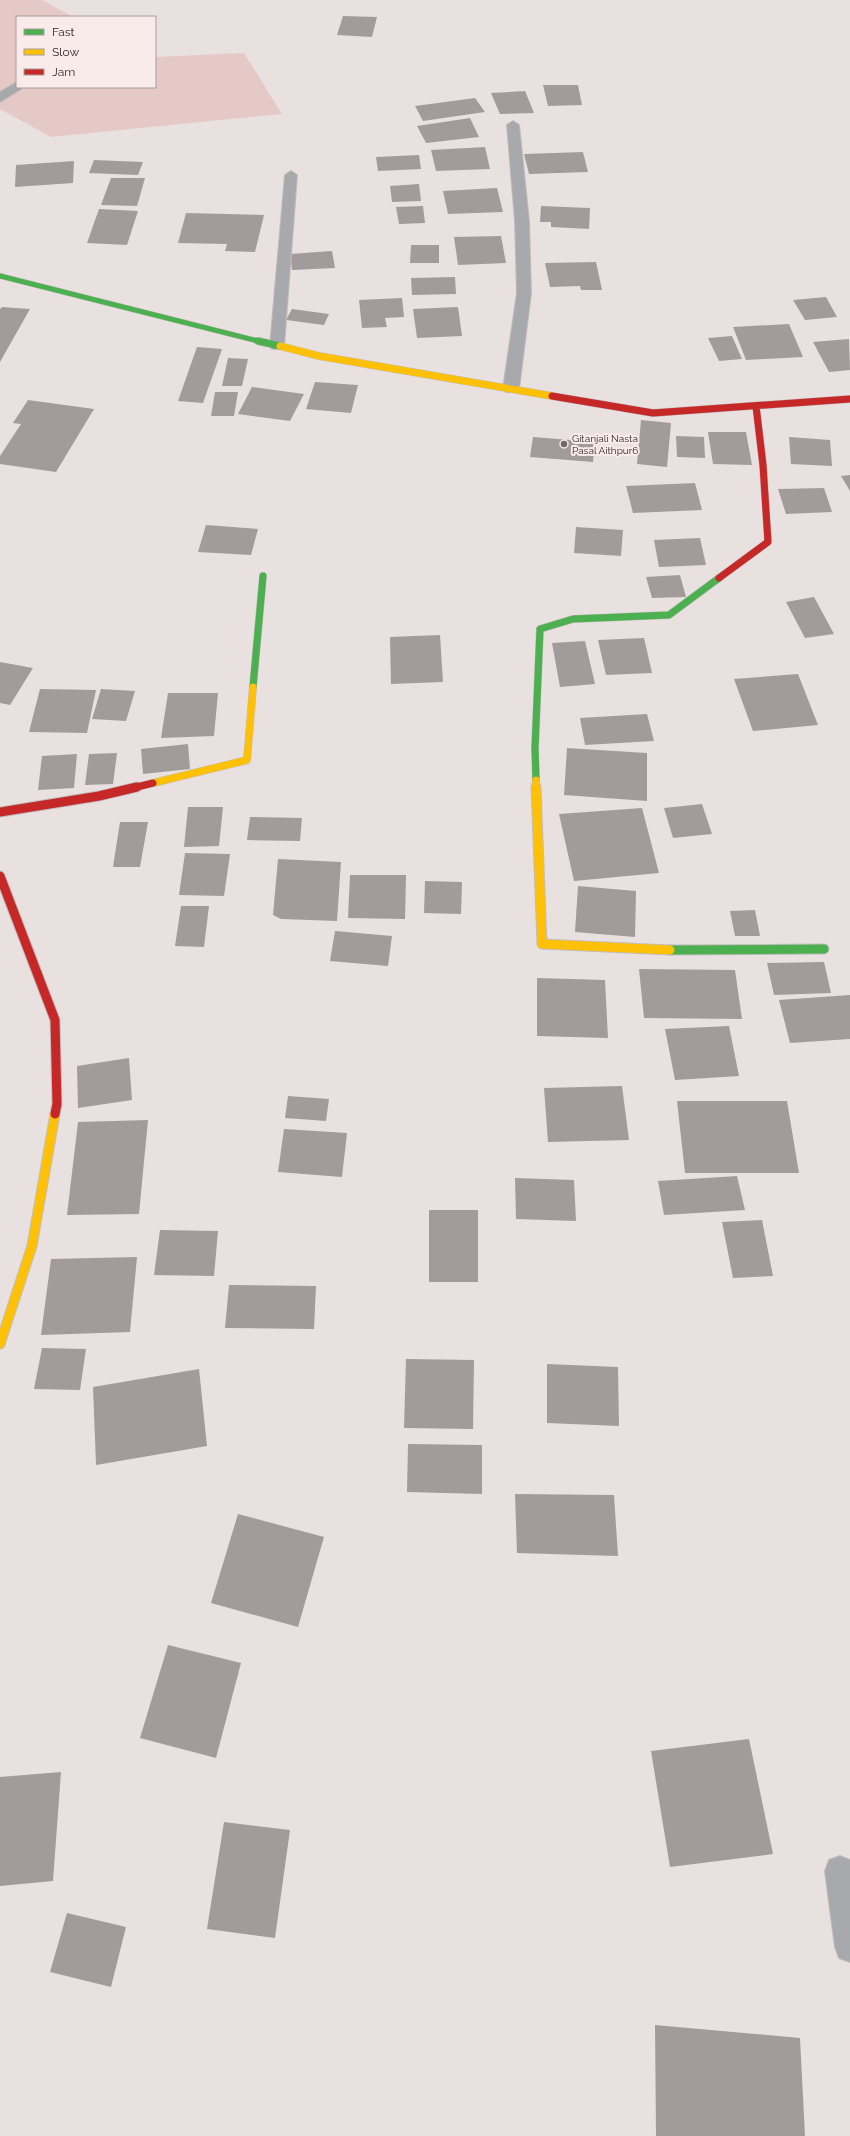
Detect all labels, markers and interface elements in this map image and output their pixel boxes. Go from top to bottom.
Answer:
legend [16,16,156,88]
text: Fast [52,25,75,39]
text: Slow [52,45,79,59]
text: Jam [52,65,75,79]
place label: Gitanjali Nasta Pasal Aithpur6 [572,433,638,456]
marker: Gitanjali Nasta Pasal Aithpur6 [559,439,569,449]

